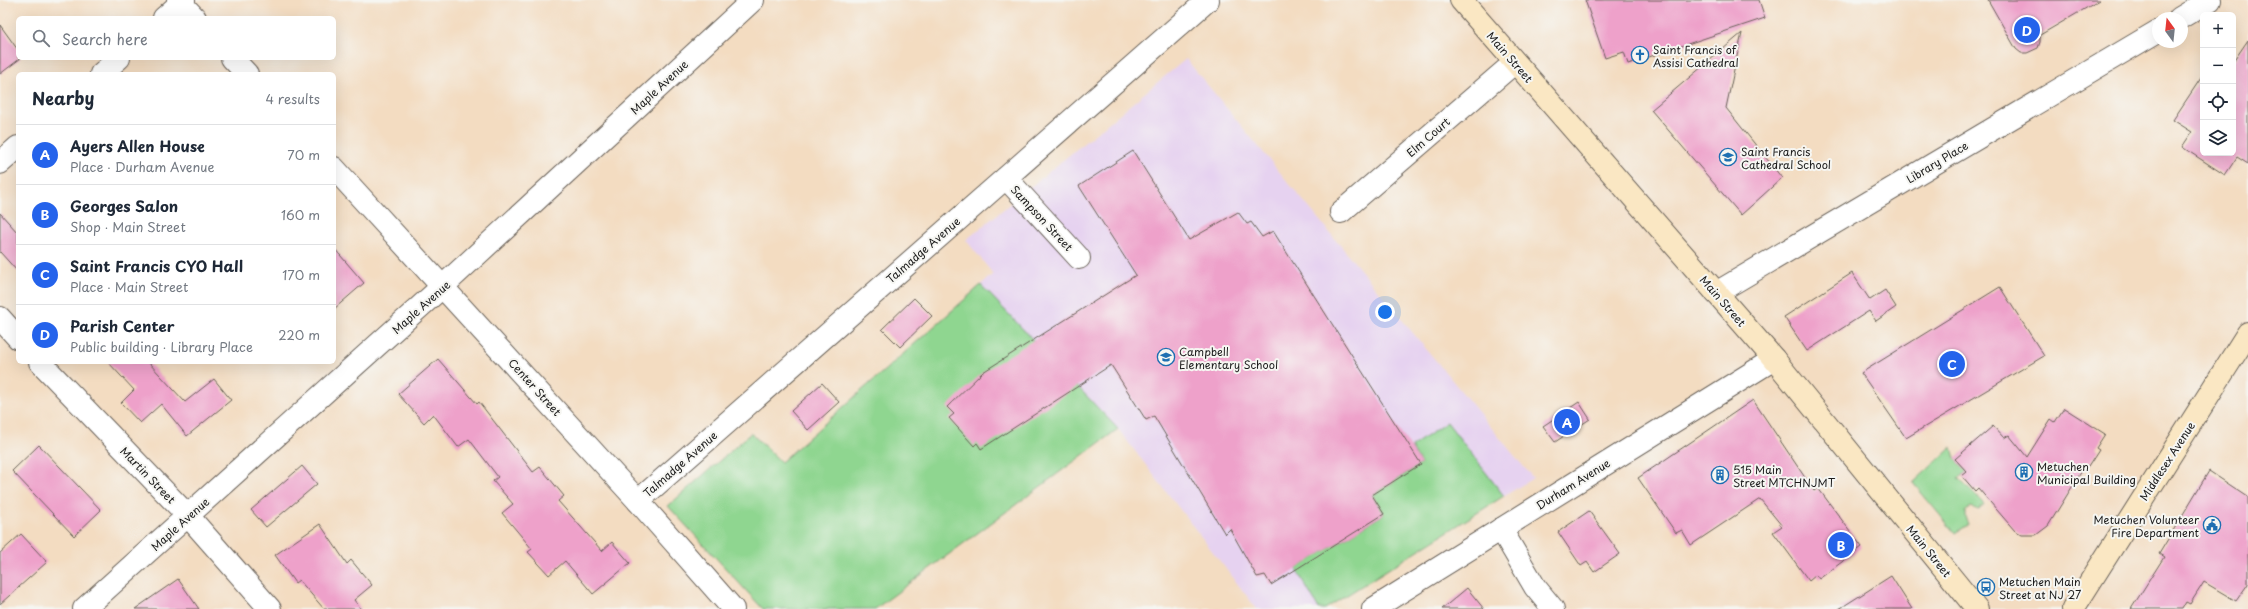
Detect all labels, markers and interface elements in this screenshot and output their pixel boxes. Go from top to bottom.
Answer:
north arrow [2152,12,2188,48]
map controls [2200,12,2236,156]
button: + [2200,12,2236,48]
pin: D [2014,15,2040,45]
search box [16,16,336,60]
icon: search [30,27,52,49]
text: Search here [62,27,148,50]
street label: Main Street [1483,28,1537,87]
place label: Saint Francis of Assisi Cathedral [1653,41,1739,71]
church icon: Saint Francis of Assisi Cathedral [1630,45,1650,65]
button: − [2200,48,2236,84]
street label: Maple Avenue [626,56,692,118]
button: locate [2200,84,2236,120]
text: Nearby [32,85,94,111]
text: 4 results [266,89,320,108]
street label: Elm Court [1402,113,1454,161]
button: layers [2200,120,2236,156]
text: Ayers Allen House [70,134,205,157]
street label: Library Place [1903,137,1971,187]
place label: Saint Francis Cathedral School [1741,143,1831,173]
text: A [40,145,50,164]
text: 70 m [287,145,320,164]
school or university icon: Saint Francis Cathedral School [1718,147,1738,167]
text: Place · Durham Avenue [70,157,215,176]
street label: Sampson Street [1007,181,1077,255]
text: Georges Salon [70,194,178,217]
text: B [41,205,49,224]
text: 160 m [281,205,320,224]
street label: Talmadge Avenue [882,213,964,287]
text: Shop · Main Street [70,217,186,236]
text: Saint Francis CYO Hall [70,254,243,277]
text: C [40,265,50,284]
text: 170 m [282,265,320,284]
street label: Main Street [1696,272,1750,331]
street label: Maple Avenue [388,276,454,338]
text: Place · Main Street [70,277,188,296]
your location [1375,302,1395,322]
text: Parish Center [70,314,174,337]
text: D [40,325,50,344]
text: 220 m [278,325,320,344]
text: Public building · Library Place [70,337,253,356]
place label: Campbell Elementary School [1179,343,1278,373]
school or university icon: Campbell Elementary School [1156,347,1176,367]
pin: C [1939,349,1965,379]
street label: Center Street [505,355,566,420]
pin: A [1554,407,1580,437]
street label: Middlesex Avenue [2135,418,2199,504]
street label: Talmadge Avenue [639,427,721,501]
street label: Martin Street [116,443,180,508]
street label: Durham Avenue [1533,454,1613,514]
place label: Metuchen Municipal Building [2037,458,2136,488]
place label: 515 Main Street MTCHNJMT [1733,461,1836,491]
building icon: Metuchen Municipal Building [2014,462,2034,482]
building icon: 515 Main Street MTCHNJMT [1710,465,1730,485]
street label: Maple Avenue [147,493,213,555]
place label: Metuchen Volunteer Fire Department [2093,511,2200,541]
public building icon: Metuchen Volunteer Fire Department [2202,515,2222,535]
street label: Main Street [1903,521,1956,581]
pin: B [1828,530,1854,560]
place label: Metuchen Main Street at NJ 27 [1999,573,2081,603]
bus stop icon: Metuchen Main Street at NJ 27 [1976,577,1996,597]

